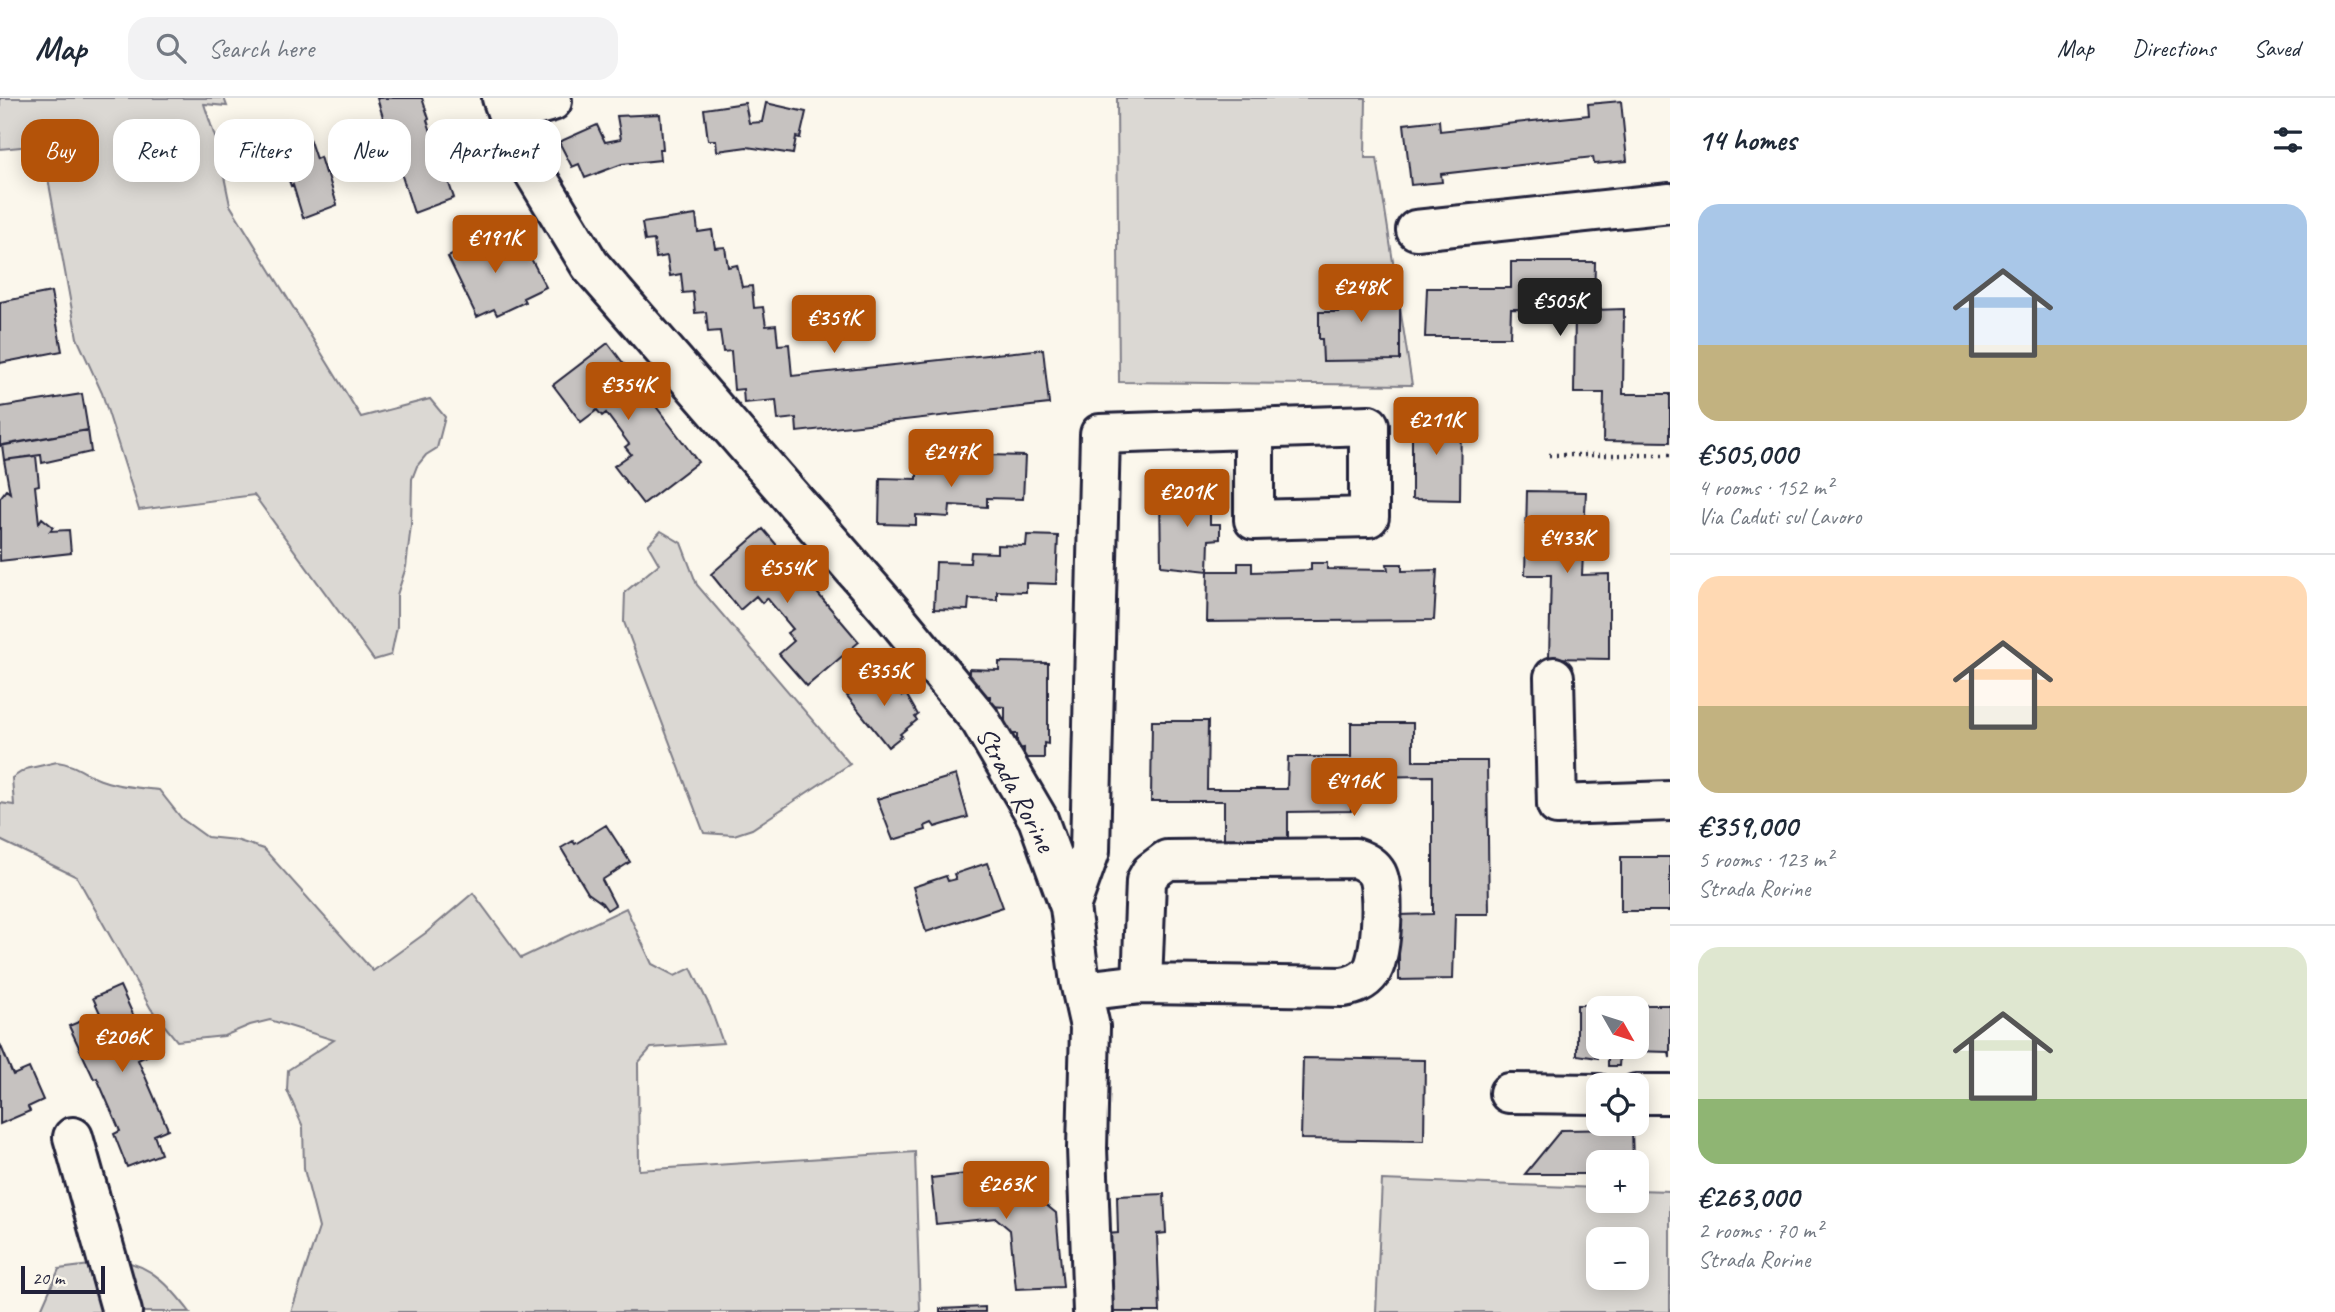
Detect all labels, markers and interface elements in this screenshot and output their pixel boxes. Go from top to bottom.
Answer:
search box [128,17,618,80]
text: Map [35,27,86,69]
icon: search [152,29,190,67]
text: Search here [208,32,314,65]
text: Map [2057,33,2094,63]
text: Directions [2132,33,2215,63]
text: Saved [2253,33,2300,63]
chip: Buy [21,119,99,182]
chip: Rent [113,119,200,182]
chip: Filters [214,119,314,182]
chip: New [328,119,411,182]
chip: Apartment [425,119,561,182]
text: 14 homes [1698,121,1796,159]
icon: filters [2269,121,2307,159]
pin: €191K [446,216,544,275]
text: €191K [469,223,521,252]
icon: home [1940,250,2066,376]
pin: €248K [1312,264,1410,324]
text: €248K [1334,272,1388,301]
pin: €505K [1511,278,1609,338]
text: €505K [1534,286,1586,315]
pin: €359K [785,296,883,355]
text: €359K [808,303,860,332]
pin: €354K [579,362,677,422]
text: €354K [602,370,654,399]
pin: €211K [1387,398,1485,457]
text: €211K [1409,405,1463,434]
pin: €247K [902,430,1000,489]
text: €505,000 [1698,435,1797,473]
text: €247K [925,437,978,466]
pin: €201K [1138,470,1236,529]
text: 4 rooms · 152 m² [1698,473,1833,502]
text: €201K [1160,477,1214,506]
text: Via Caduti sul Lavoro [1698,502,1861,531]
pin: €433K [1518,516,1616,575]
text: €433K [1540,523,1594,552]
pin: €554K [738,546,836,605]
text: €554K [761,553,813,582]
icon: home [1940,622,2066,748]
pin: €355K [835,648,933,708]
text: €355K [858,656,910,685]
street label: Strada Rorine [968,720,1064,859]
pin: €416K [1305,758,1403,818]
text: €416K [1327,766,1381,795]
text: €359,000 [1698,807,1798,845]
text: 5 rooms · 123 m² [1698,845,1833,874]
text: Strada Rorine [1698,874,1810,903]
icon: home [1940,993,2066,1119]
north arrow [1586,996,1648,1059]
map controls [1586,996,1649,1290]
pin: €206K [73,1014,171,1074]
text: €206K [95,1022,149,1051]
button: locate [1586,1073,1649,1136]
button: + [1586,1150,1649,1213]
pin: €263K [957,1162,1055,1221]
text: €263K [979,1169,1033,1198]
text: €263,000 [1698,1178,1799,1216]
text: 2 rooms · 70 m² [1698,1216,1822,1245]
button: − [1586,1227,1649,1290]
text: Strada Rorine [1698,1245,1810,1274]
scale bar [21,1263,105,1295]
text: 20 m [32,1266,64,1290]

